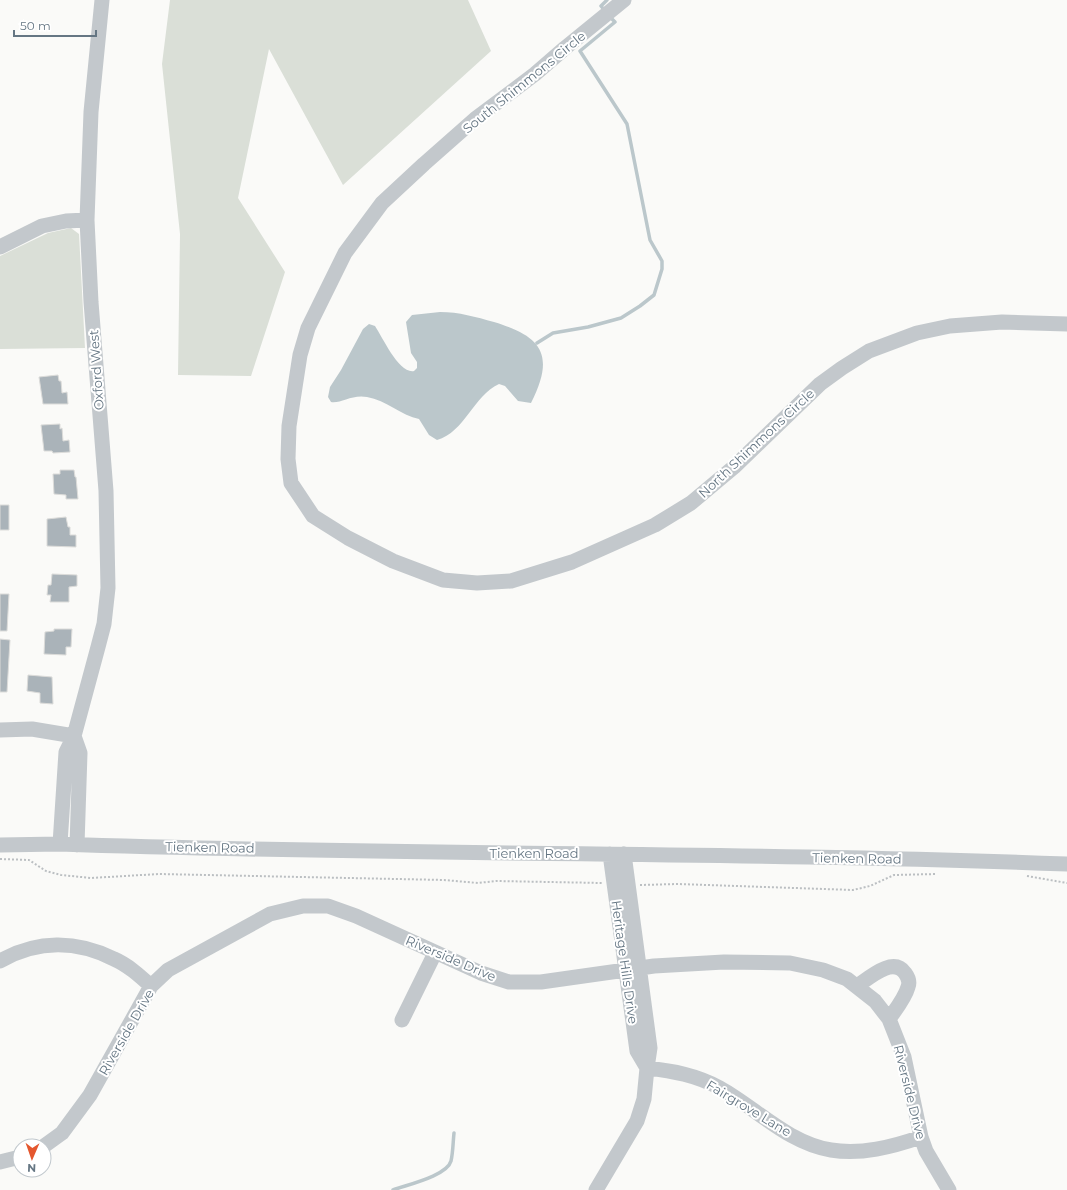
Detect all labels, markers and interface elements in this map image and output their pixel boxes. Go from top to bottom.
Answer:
scale bar [14,12,96,38]
text: 50 m [20,18,51,33]
street label: South Shimmons Circle [459,27,589,136]
street label: Oxford West [85,329,107,411]
street label: North Shimmons Circle [695,385,817,501]
street label: Tienken Road [165,838,255,856]
street label: Tienken Road [489,845,579,861]
street label: Tienken Road [812,849,902,867]
street label: Heritage Hills Drive [608,899,642,1025]
street label: Riverside Drive [403,932,499,984]
street label: Riverside Drive [95,986,157,1078]
street label: Riverside Drive [891,1043,930,1141]
street label: Fairgrove Lane [704,1076,794,1140]
north arrow [12,1138,52,1178]
text: N [27,1161,36,1175]

